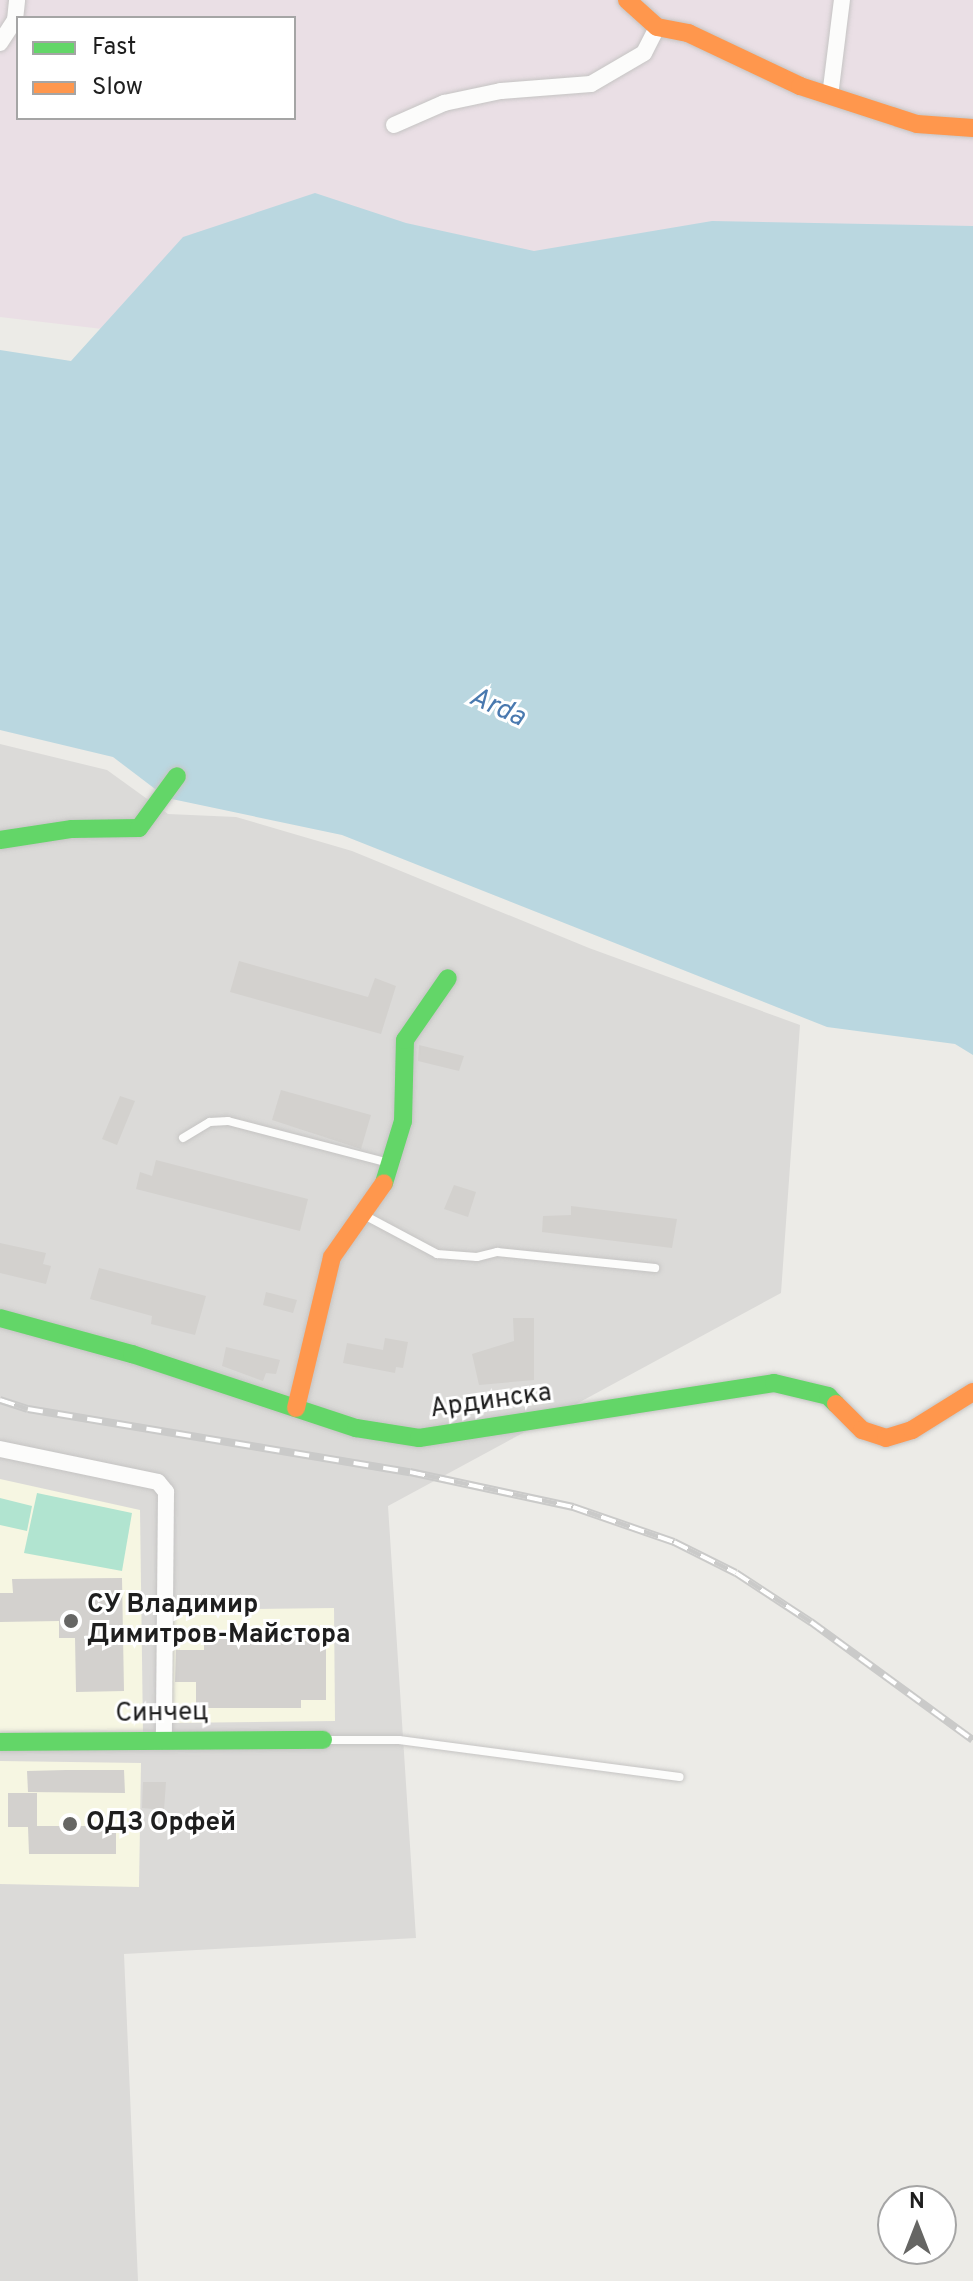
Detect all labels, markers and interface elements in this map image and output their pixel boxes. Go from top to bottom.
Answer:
legend [16,16,296,120]
text: Fast [92,33,136,63]
text: Slow [92,73,143,103]
water label: Arda [464,681,530,735]
street label: Ардинска [428,1378,554,1426]
place label: СУ Владимир Димитров-Майстора [87,1590,351,1652]
marker: СУ Владимир Димитров-Майстора [62,1612,80,1630]
street label: Синчец [115,1698,209,1730]
place label: ОДЗ Орфей [86,1808,236,1840]
marker: ОДЗ Орфей [61,1815,79,1833]
north arrow [877,2185,957,2265]
text: N [909,2189,925,2216]

